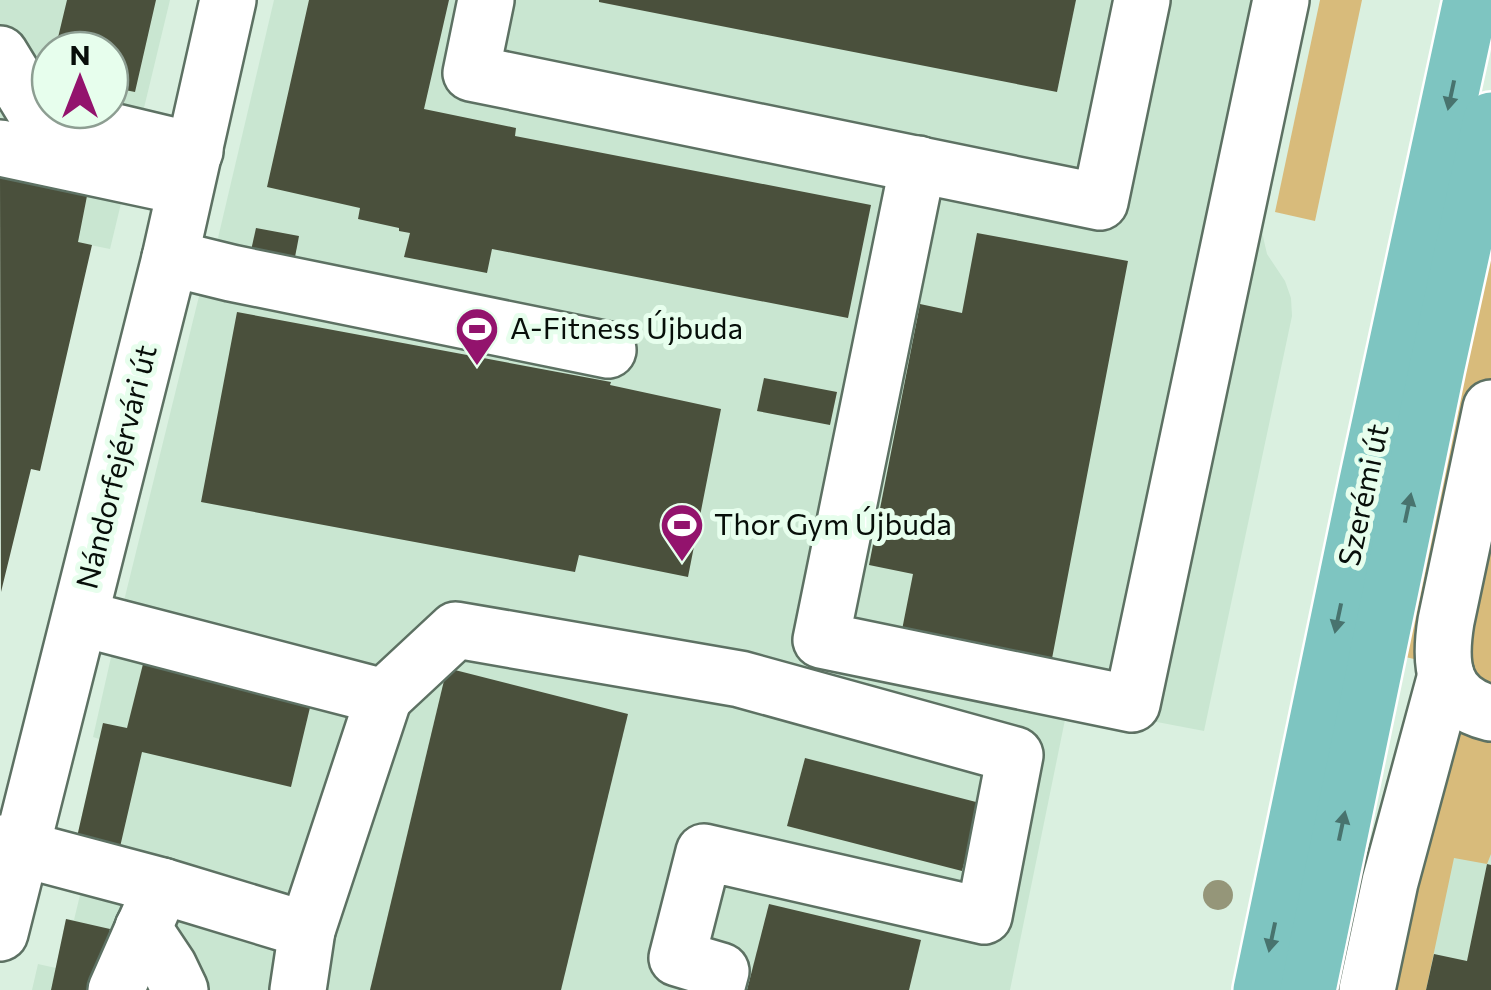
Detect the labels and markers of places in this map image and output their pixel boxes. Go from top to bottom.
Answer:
sports icon: A-Fitness Újbuda [454,306,500,367]
place label: A-Fitness Újbuda [510,308,743,345]
sports icon: Thor Gym Újbuda [659,502,705,563]
place label: Thor Gym Újbuda [714,504,952,541]

